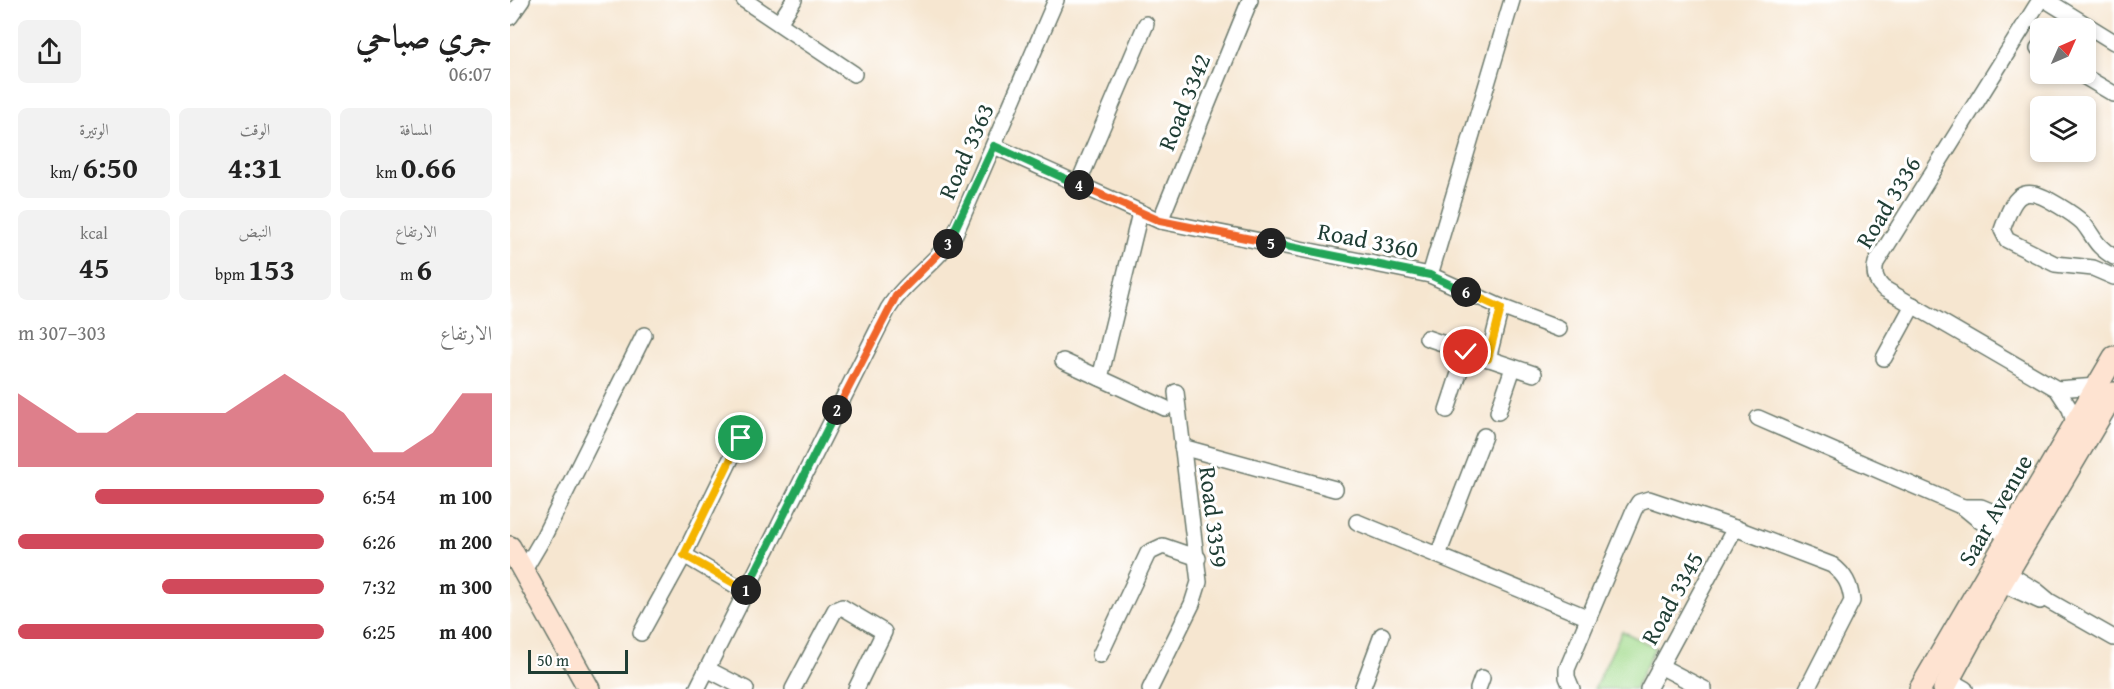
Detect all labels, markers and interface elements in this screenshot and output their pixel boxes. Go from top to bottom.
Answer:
text: جري صباحي [356,12,492,60]
north arrow [2030,18,2096,84]
map controls [2030,18,2096,162]
button: share [18,20,81,83]
street label: Road 3342 [1149,48,1219,156]
text: 06:07 [449,59,492,88]
button: layers [2030,96,2096,162]
street label: Road 3363 [929,97,1003,205]
text: الوتيرة [79,117,109,141]
text: الوقت [240,117,270,141]
text: المسافة [400,117,432,141]
text: 6:50 [83,145,138,189]
text: 4:31 [227,145,283,189]
text: 0.66 [401,145,456,189]
street label: Road 3336 [1847,149,1929,255]
text: /km [50,160,83,184]
text: km [376,160,401,184]
pin: 4 [1064,170,1094,200]
text: 4 [1075,173,1083,197]
street label: Road 3360 [1315,213,1421,267]
text: النبض [239,219,271,243]
text: الارتفاع [395,219,437,243]
text: kcal [80,221,108,245]
pin: 5 [1256,228,1286,258]
pin: 3 [933,229,963,259]
text: 5 [1267,231,1275,255]
text: 3 [944,232,952,256]
text: 45 [78,245,110,289]
text: 153 [248,247,295,291]
text: 6 [417,247,432,291]
text: bpm [215,262,248,286]
text: m [400,262,417,286]
pin: 6 [1451,277,1481,307]
text: 6 [1462,280,1470,304]
text: 303–307 m [18,318,106,347]
text: الارتفاع [440,318,492,347]
pin [1440,326,1491,377]
icon: check [1449,335,1482,368]
pin: 2 [822,395,852,425]
text: 2 [833,398,841,422]
pin [715,412,766,463]
icon: arrive [724,421,757,454]
street label: Saar Avenue [1949,448,2041,572]
street label: Road 3359 [1190,464,1238,570]
text: 6:54 [362,482,396,511]
text: 100 m [439,482,492,511]
text: 6:26 [362,527,396,556]
text: 200 m [439,527,492,556]
street label: Road 3345 [1632,545,1712,651]
text: 7:32 [362,572,396,601]
text: 300 m [439,572,492,601]
pin: 1 [731,575,761,605]
text: 1 [742,578,750,602]
text: 6:25 [362,617,396,646]
text: 400 m [439,617,492,646]
scale bar [528,647,628,674]
text: 50 m [537,648,569,672]

